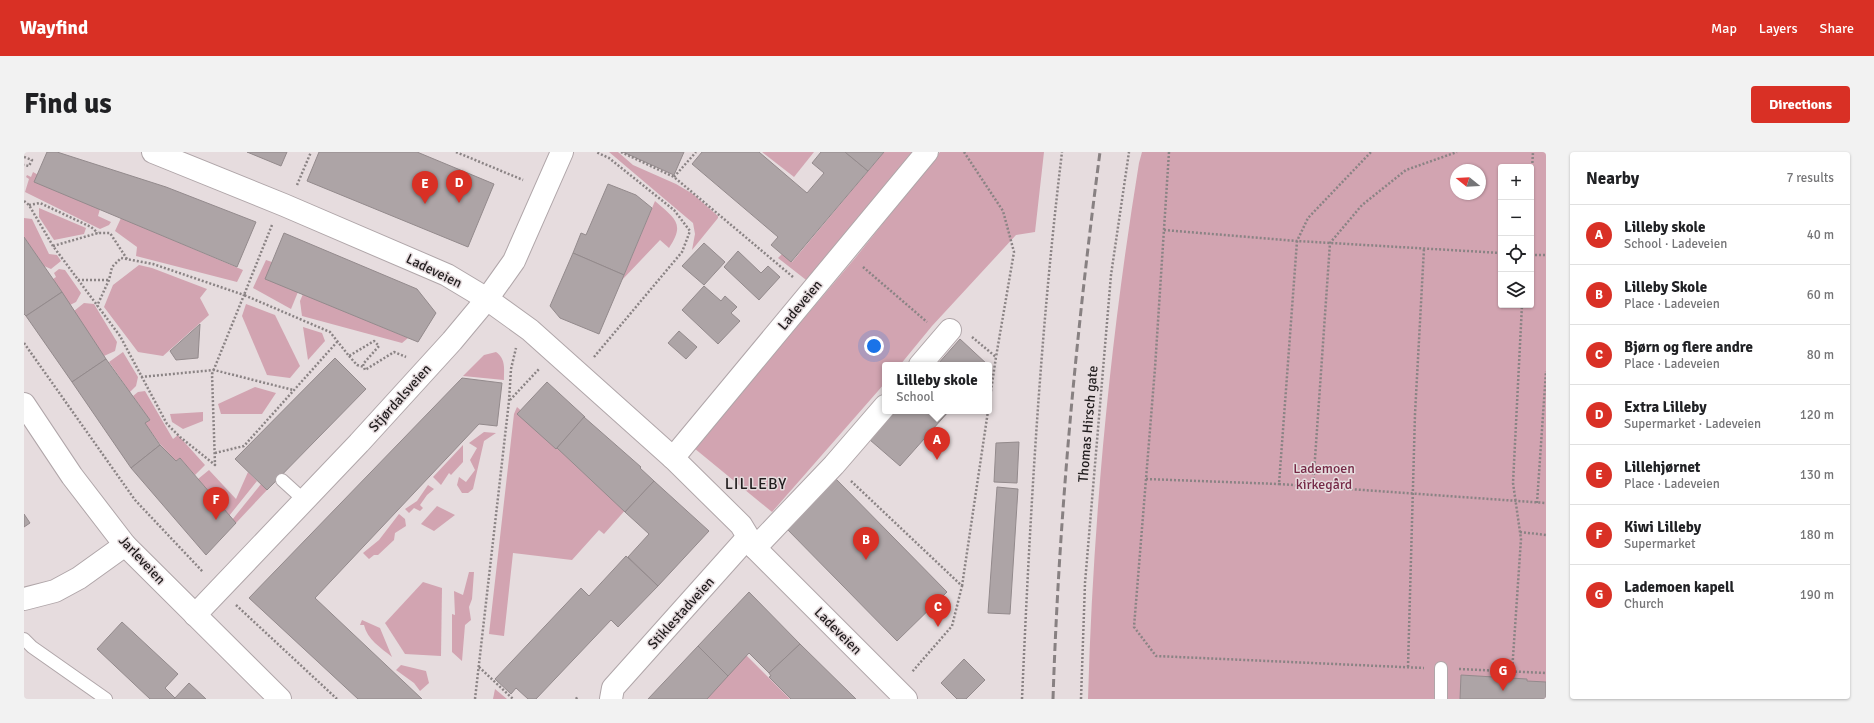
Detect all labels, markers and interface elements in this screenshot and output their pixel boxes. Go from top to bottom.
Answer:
text: Wayfind [20,16,88,40]
text: Map [1711,20,1737,37]
text: Layers [1759,20,1798,37]
text: Share [1820,20,1854,37]
button: Directions [1751,86,1850,123]
text: Find us [24,87,112,121]
north arrow [1450,164,1486,200]
map controls [1498,164,1534,308]
button: + [1498,164,1534,200]
text: Nearby [1586,168,1639,189]
pin: D [446,170,472,203]
text: 7 results [1786,170,1834,186]
pin: E [412,171,438,204]
button: − [1498,200,1534,236]
text: Lilleby skole [1624,218,1705,236]
text: A [1595,227,1603,243]
text: 40 m [1807,227,1834,243]
button: locate [1498,236,1534,272]
text: School · Ladeveien [1624,236,1727,252]
street label: Ladeveien [403,250,465,292]
button: layers [1498,272,1534,308]
street label: Ladeveien [774,277,826,333]
text: Lilleby Skole [1624,278,1707,296]
text: B [1595,287,1603,303]
text: 60 m [1807,287,1834,303]
text: Place · Ladeveien [1624,296,1720,312]
your location [864,336,884,356]
text: Bjørn og flere andre [1624,338,1753,356]
text: C [1595,347,1603,363]
text: 80 m [1807,347,1834,363]
text: Place · Ladeveien [1624,356,1720,372]
street label: Stjørdalsveien [365,361,435,435]
popup [882,362,992,414]
street label: Thomas Hirsch gate [1074,365,1102,483]
text: Lilleby skole [896,371,978,389]
text: School [896,389,934,405]
text: Extra Lilleby [1624,398,1707,416]
text: D [1595,407,1603,423]
text: 120 m [1800,407,1834,423]
text: Supermarket · Ladeveien [1624,416,1761,432]
pin: A [924,427,950,460]
text: Lillehjørnet [1624,458,1700,476]
park label: Lademoen kirkegård [1293,460,1355,493]
text: E [1595,467,1603,483]
text: 130 m [1800,467,1834,483]
district label: LILLEBY [725,474,787,494]
text: Place · Ladeveien [1624,476,1720,492]
pin: F [203,487,229,520]
text: Kiwi Lilleby [1624,518,1701,536]
pin: B [853,527,879,560]
text: F [1596,527,1602,543]
text: 180 m [1800,527,1834,543]
street label: Jarleveien [115,532,169,588]
text: Supermarket [1624,536,1696,552]
street label: Stiklestadveien [644,573,718,653]
text: Lademoen kapell [1624,578,1734,596]
text: G [1595,587,1603,603]
text: 190 m [1800,587,1834,603]
pin: C [925,594,951,627]
text: Church [1624,596,1664,612]
street label: Ladeveien [811,604,865,658]
pin: G [1490,658,1516,691]

